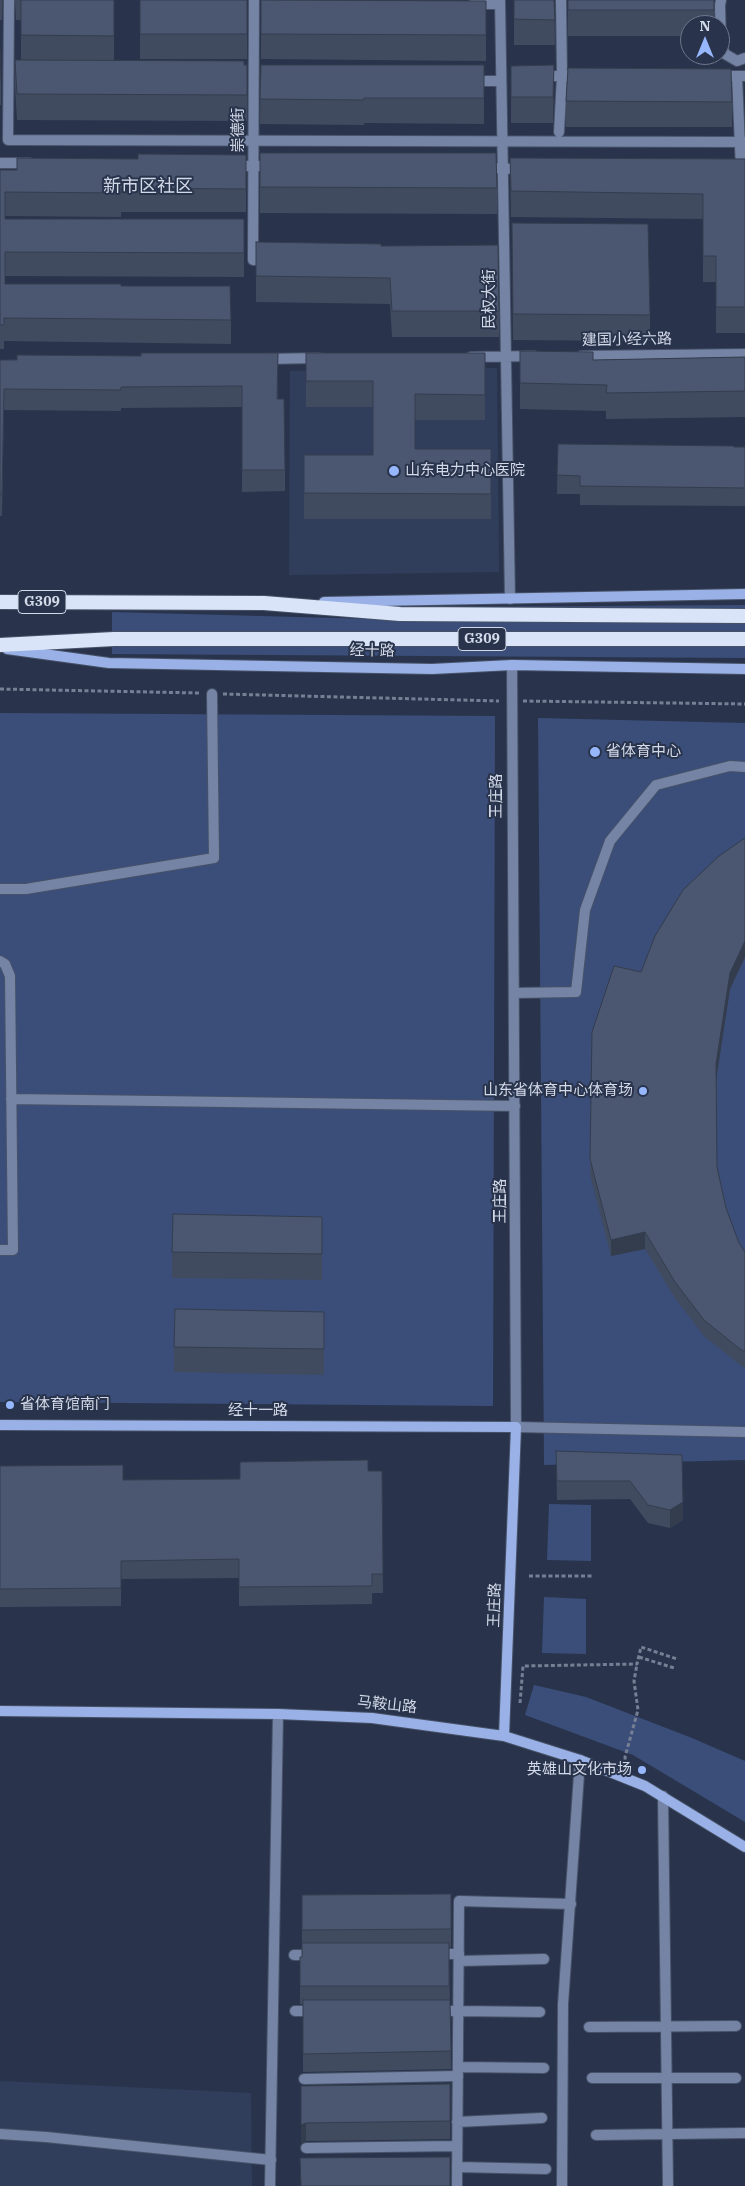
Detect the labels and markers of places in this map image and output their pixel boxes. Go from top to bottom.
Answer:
place label: 山东电力中心医院 [405,462,525,480]
marker: 山东电力中心医院 [387,464,401,478]
place label: 省体育中心 [606,743,681,761]
marker: 省体育中心 [588,745,602,759]
place label: 山东省体育中心体育场 [483,1082,633,1100]
marker: 山东省体育中心体育场 [637,1085,649,1097]
place label: 省体育馆南门 [20,1396,110,1414]
marker: 省体育馆南门 [4,1399,16,1411]
place label: 英雄山文化市场 [527,1761,632,1779]
marker: 英雄山文化市场 [636,1764,648,1776]

